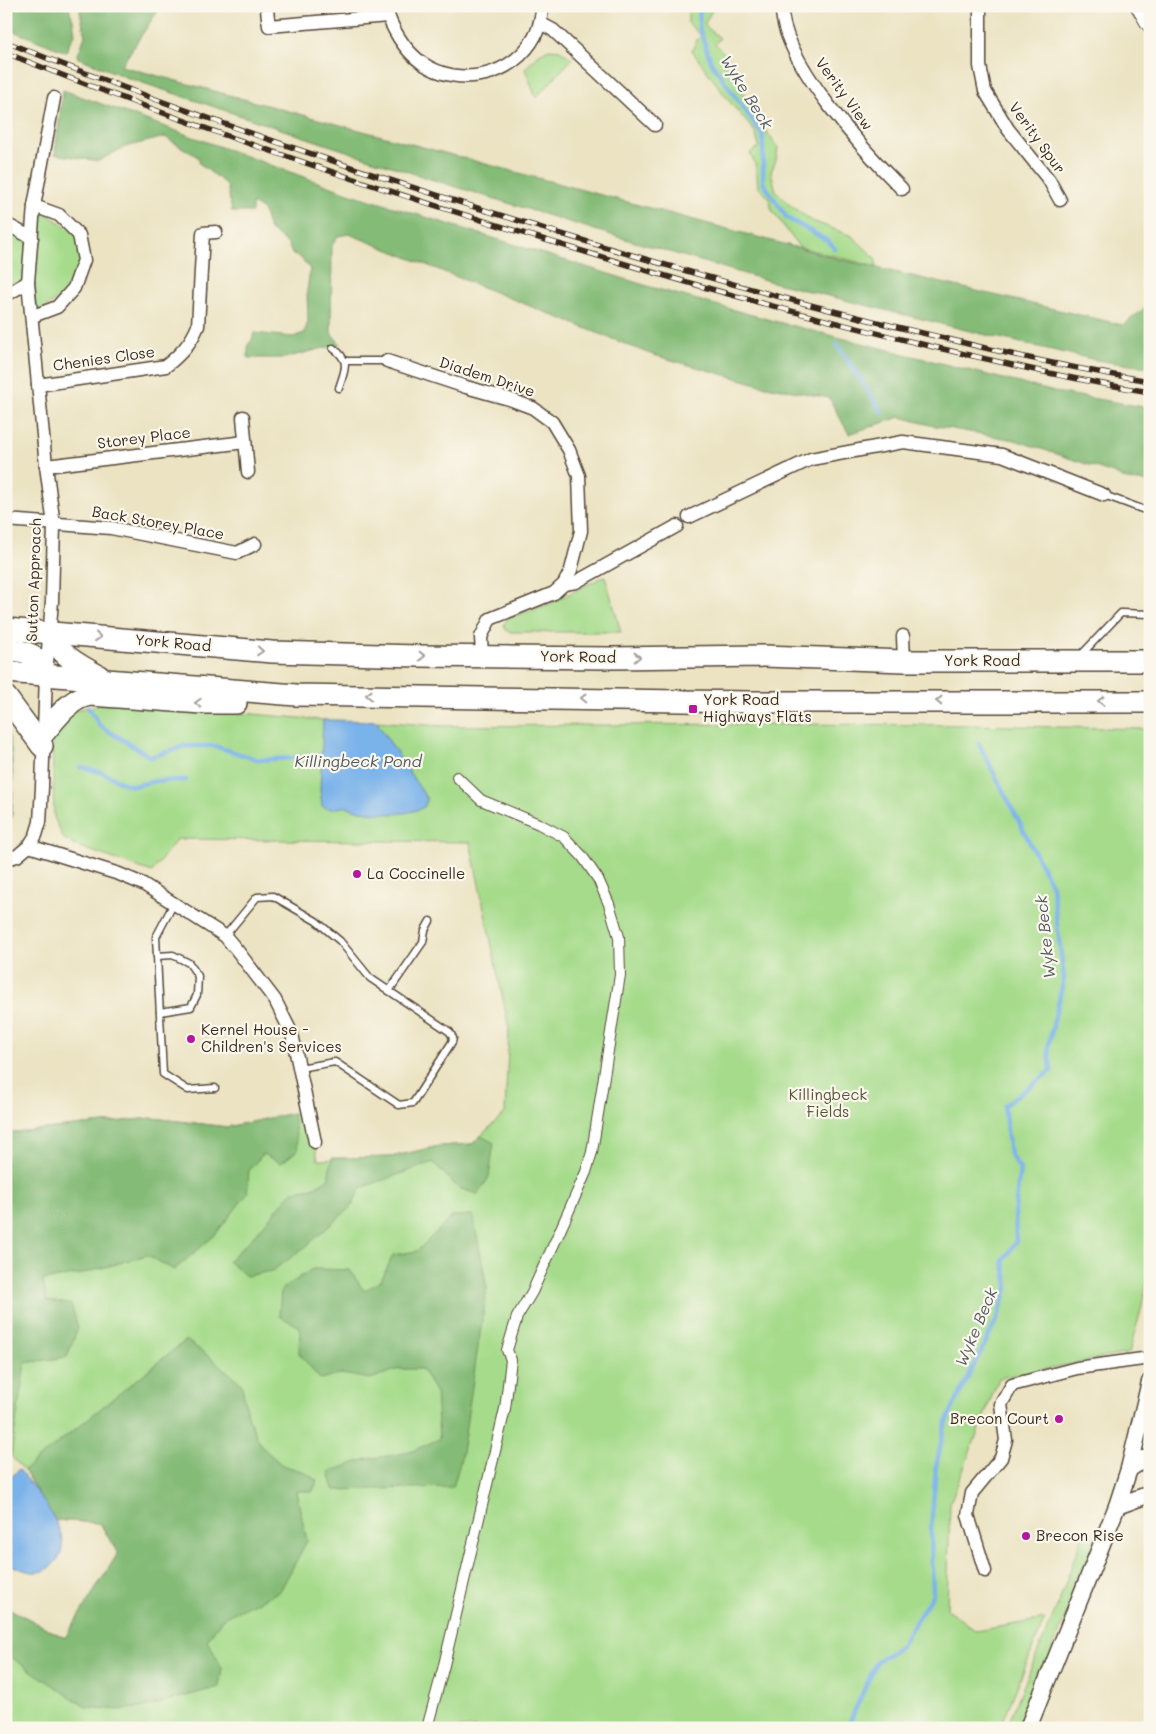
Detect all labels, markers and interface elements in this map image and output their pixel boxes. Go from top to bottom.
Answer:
water label: Wyke Beck [716,51,779,133]
street label: Verity View [812,53,878,134]
street label: Verity Spur [1005,98,1071,177]
street label: Chenies Close [52,341,156,375]
street label: Diadem Drive [437,351,538,401]
street label: Storey Place [96,421,192,453]
street label: Back Storey Place [90,501,226,543]
street label: Sutton Approach [21,518,45,642]
street label: York Road [134,629,212,655]
one-way arrow [94,631,102,642]
one-way arrow [256,645,264,656]
street label: York Road [540,645,616,667]
one-way arrow [419,650,427,661]
street label: York Road [944,650,1020,670]
one-way arrow [634,652,642,662]
place label: York Road Highways Flats [703,689,812,726]
one-way arrow [364,690,372,700]
one-way arrow [579,693,587,704]
one-way arrow [934,696,942,706]
one-way arrow [1097,696,1104,706]
one-way arrow [194,697,202,708]
marker: York Road Highways Flats [687,703,699,715]
water label: Killingbeck Pond [294,750,422,771]
place label: La Coccinelle [367,863,465,883]
marker: La Coccinelle [351,868,363,880]
water label: Wyke Beck [1030,894,1059,980]
place label: Kernel House - Children's Services [201,1019,342,1056]
marker: Kernel House - Children's Services [185,1033,197,1045]
park label: Killingbeck Fields [789,1084,867,1121]
water label: Wyke Beck [950,1284,1002,1369]
place label: Brecon Court [950,1408,1049,1428]
marker: Brecon Court [1053,1413,1065,1425]
place label: Brecon Rise [1036,1525,1124,1545]
marker: Brecon Rise [1020,1530,1032,1542]

